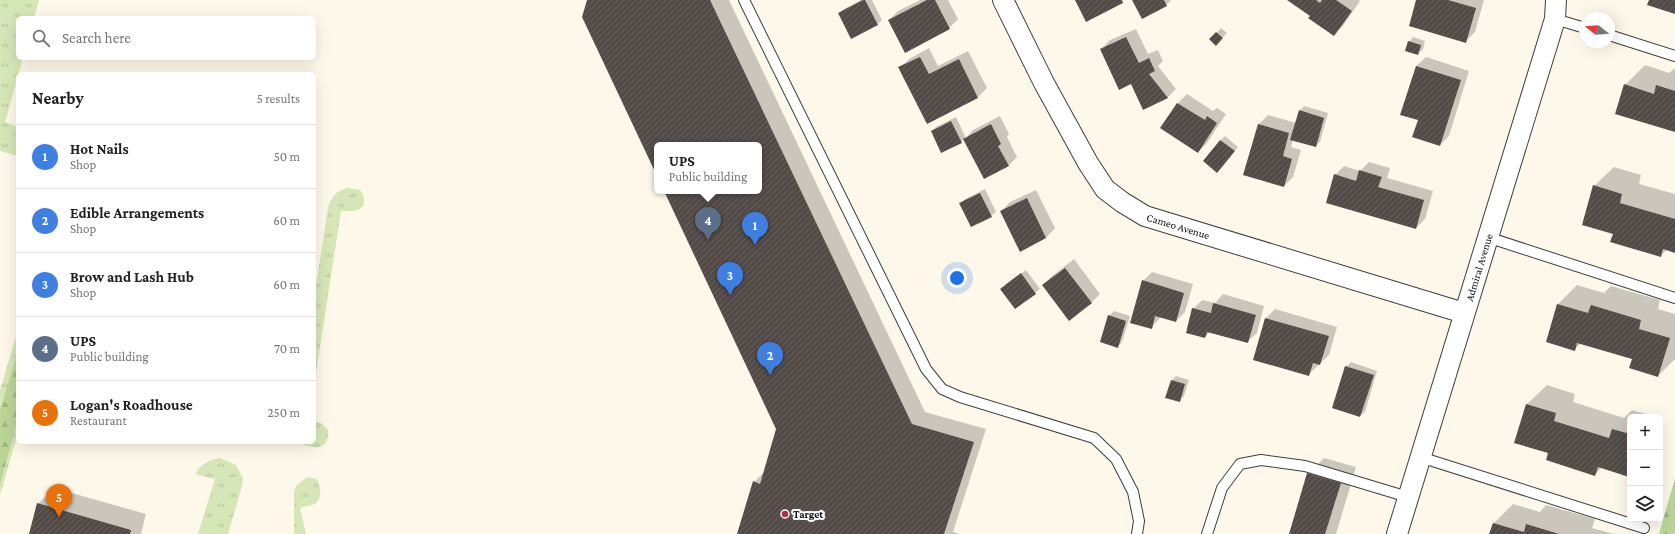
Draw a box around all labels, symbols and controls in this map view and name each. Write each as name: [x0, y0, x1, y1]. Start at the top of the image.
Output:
north arrow: [1579, 12, 1615, 48]
search box: [16, 16, 316, 60]
icon: search: [30, 27, 52, 49]
text: Search here: [62, 30, 131, 46]
text: Nearby: [32, 89, 84, 108]
text: 5 results: [257, 91, 300, 106]
text: Hot Nails: [70, 141, 129, 157]
popup: [654, 142, 762, 194]
text: 1: [43, 149, 47, 164]
text: 50 m: [274, 149, 300, 164]
text: UPS: [669, 153, 695, 169]
text: Shop: [70, 157, 96, 172]
text: Public building: [669, 169, 747, 184]
text: Edible Arrangements: [70, 205, 204, 221]
pin: 4: [695, 207, 721, 240]
street label: Cameo Avenue: [1145, 211, 1211, 241]
pin: 1: [742, 212, 768, 245]
text: 2: [42, 213, 48, 228]
text: 60 m: [273, 213, 300, 228]
text: Shop: [70, 221, 96, 236]
street label: Admiral Avenue: [1463, 232, 1495, 302]
pin: 3: [717, 262, 743, 295]
your location: [947, 268, 967, 288]
text: Brow and Lash Hub: [70, 269, 194, 285]
text: 3: [42, 277, 48, 292]
text: 60 m: [273, 277, 300, 292]
text: Shop: [70, 285, 96, 300]
text: UPS: [70, 333, 96, 349]
text: 4: [41, 341, 49, 356]
text: 70 m: [274, 341, 300, 356]
pin: 2: [757, 342, 783, 375]
text: Public building: [70, 349, 149, 364]
text: Logan's Roadhouse: [70, 397, 193, 413]
text: 5: [42, 405, 48, 420]
text: 250 m: [267, 405, 300, 420]
text: Restaurant: [70, 413, 127, 428]
map controls: [1627, 414, 1663, 522]
button: +: [1627, 414, 1663, 450]
button: −: [1627, 450, 1663, 486]
pin: 5: [46, 484, 72, 517]
button: layers: [1627, 486, 1663, 522]
place label: Target: [793, 508, 823, 520]
marker: Target: [780, 509, 790, 519]

